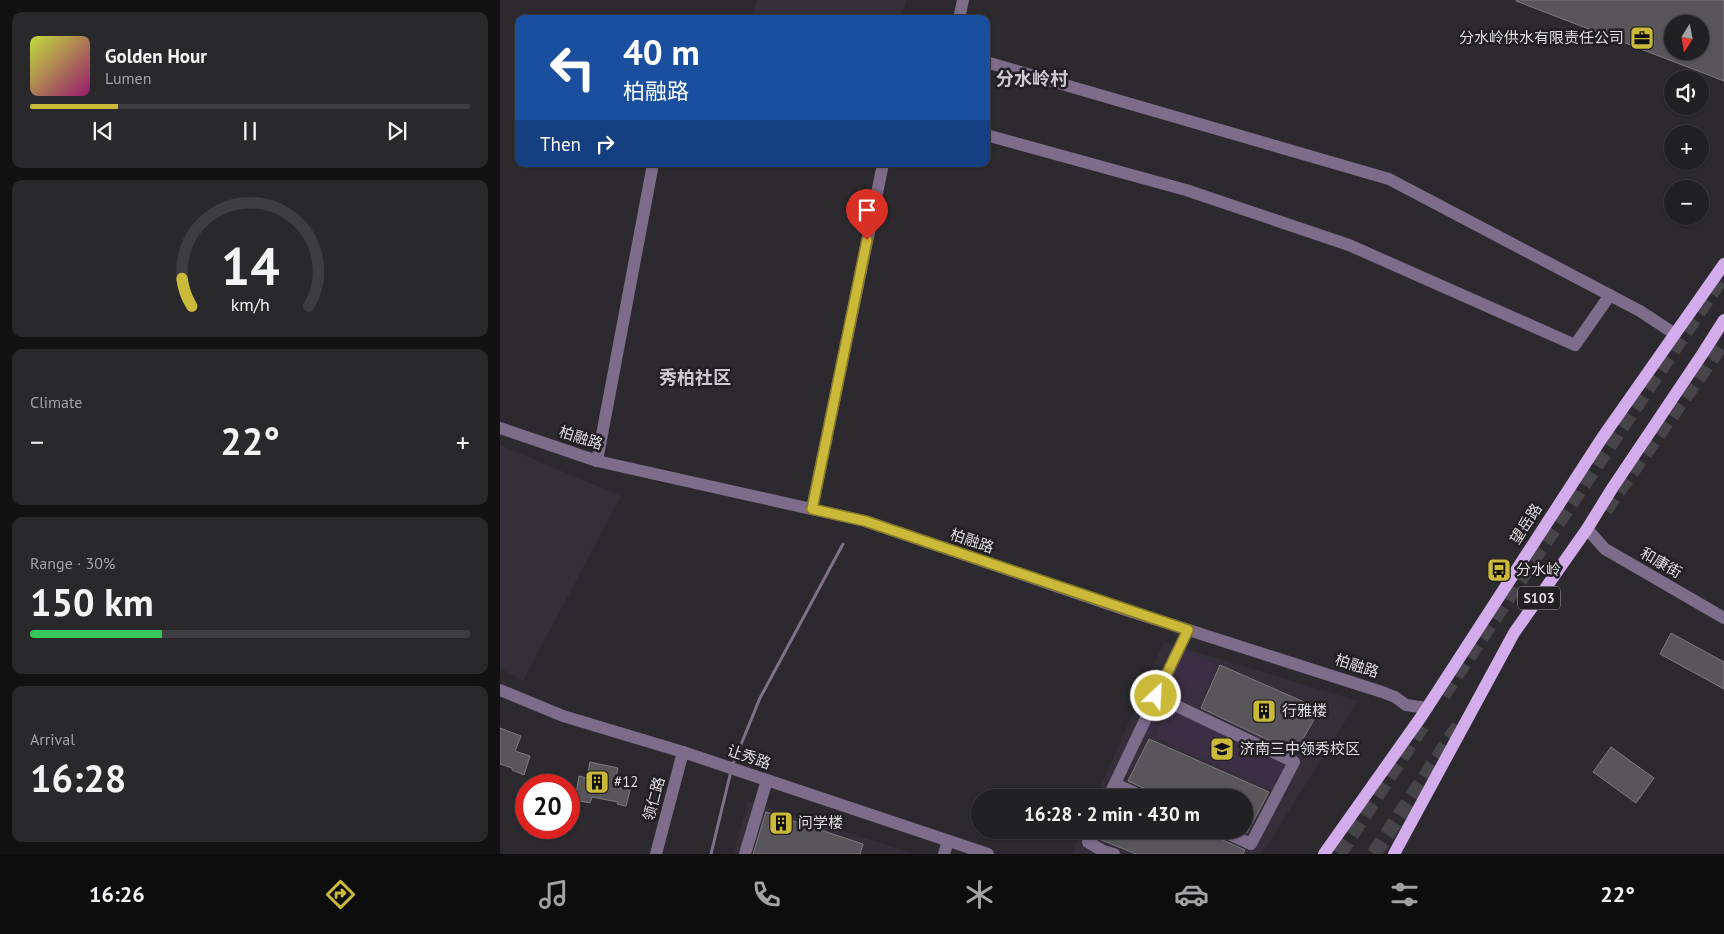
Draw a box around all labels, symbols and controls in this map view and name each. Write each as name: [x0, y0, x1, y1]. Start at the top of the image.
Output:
north arrow: [1664, 15, 1709, 60]
map controls: [1664, 15, 1709, 225]
office icon: 分水岭供水有限责任公司: [1629, 25, 1655, 51]
place label: 分水岭供水有限责任公司: [1459, 28, 1624, 47]
text: 40 m: [623, 29, 700, 75]
icon: left: [540, 35, 605, 100]
text: Golden Hour: [105, 44, 207, 68]
district label: 分水岭村: [996, 67, 1068, 90]
text: Lumen: [105, 68, 151, 88]
button: sound: [1664, 70, 1709, 115]
text: 柏融路: [623, 77, 689, 105]
icon: previous: [89, 117, 117, 145]
icon: pause: [236, 117, 264, 145]
icon: next: [383, 117, 411, 145]
button: +: [1664, 125, 1709, 170]
icon: right: [591, 130, 619, 158]
text: Then: [540, 132, 581, 156]
button: −: [1664, 180, 1709, 225]
pin: [846, 189, 888, 240]
icon: arrive: [853, 196, 881, 224]
text: 14: [221, 232, 279, 299]
text: km/h: [230, 293, 270, 316]
district label: 秀柏社区: [659, 366, 731, 389]
text: Climate: [30, 392, 82, 412]
text: 22°: [220, 416, 280, 465]
street label: 柏融路: [557, 422, 605, 454]
text: −: [30, 423, 44, 460]
text: +: [456, 423, 470, 460]
street label: 望岳路: [1505, 500, 1546, 548]
street label: 柏融路: [948, 524, 997, 557]
street label: 和康街: [1637, 543, 1685, 582]
text: Range · 30%: [30, 553, 115, 573]
bus stop icon: 分水岭: [1486, 557, 1512, 583]
place label: 分水岭: [1516, 560, 1561, 579]
text: 150 km: [30, 577, 154, 626]
road number: S103: [1518, 586, 1560, 610]
street label: 柏融路: [1333, 650, 1381, 682]
position arrow: [1129, 669, 1181, 721]
building icon: 行雅楼: [1251, 698, 1277, 724]
place label: 行雅楼: [1282, 701, 1327, 720]
text: Arrival: [30, 729, 75, 749]
school or university icon: 济南三中领秀校区: [1209, 736, 1235, 762]
place label: 济南三中领秀校区: [1240, 739, 1360, 758]
street label: 让秀路: [725, 740, 774, 773]
text: 16:28: [30, 753, 126, 802]
building icon: #12: [584, 769, 610, 795]
place label: #12: [614, 772, 639, 791]
speed limit sign: 20: [515, 774, 580, 839]
street label: 领仁路: [639, 775, 669, 823]
text: 16:28 · 2 min · 430 m: [1024, 802, 1200, 826]
building icon: 问学楼: [768, 810, 794, 836]
place label: 问学楼: [798, 813, 843, 832]
icon: directions: [323, 877, 358, 912]
icon: music: [536, 877, 571, 912]
icon: phone: [749, 877, 784, 912]
icon: climate: [962, 877, 997, 912]
icon: car: [1174, 877, 1209, 912]
icon: filters: [1387, 877, 1422, 912]
text: 16:26: [89, 880, 145, 908]
text: 22°: [1600, 880, 1635, 908]

